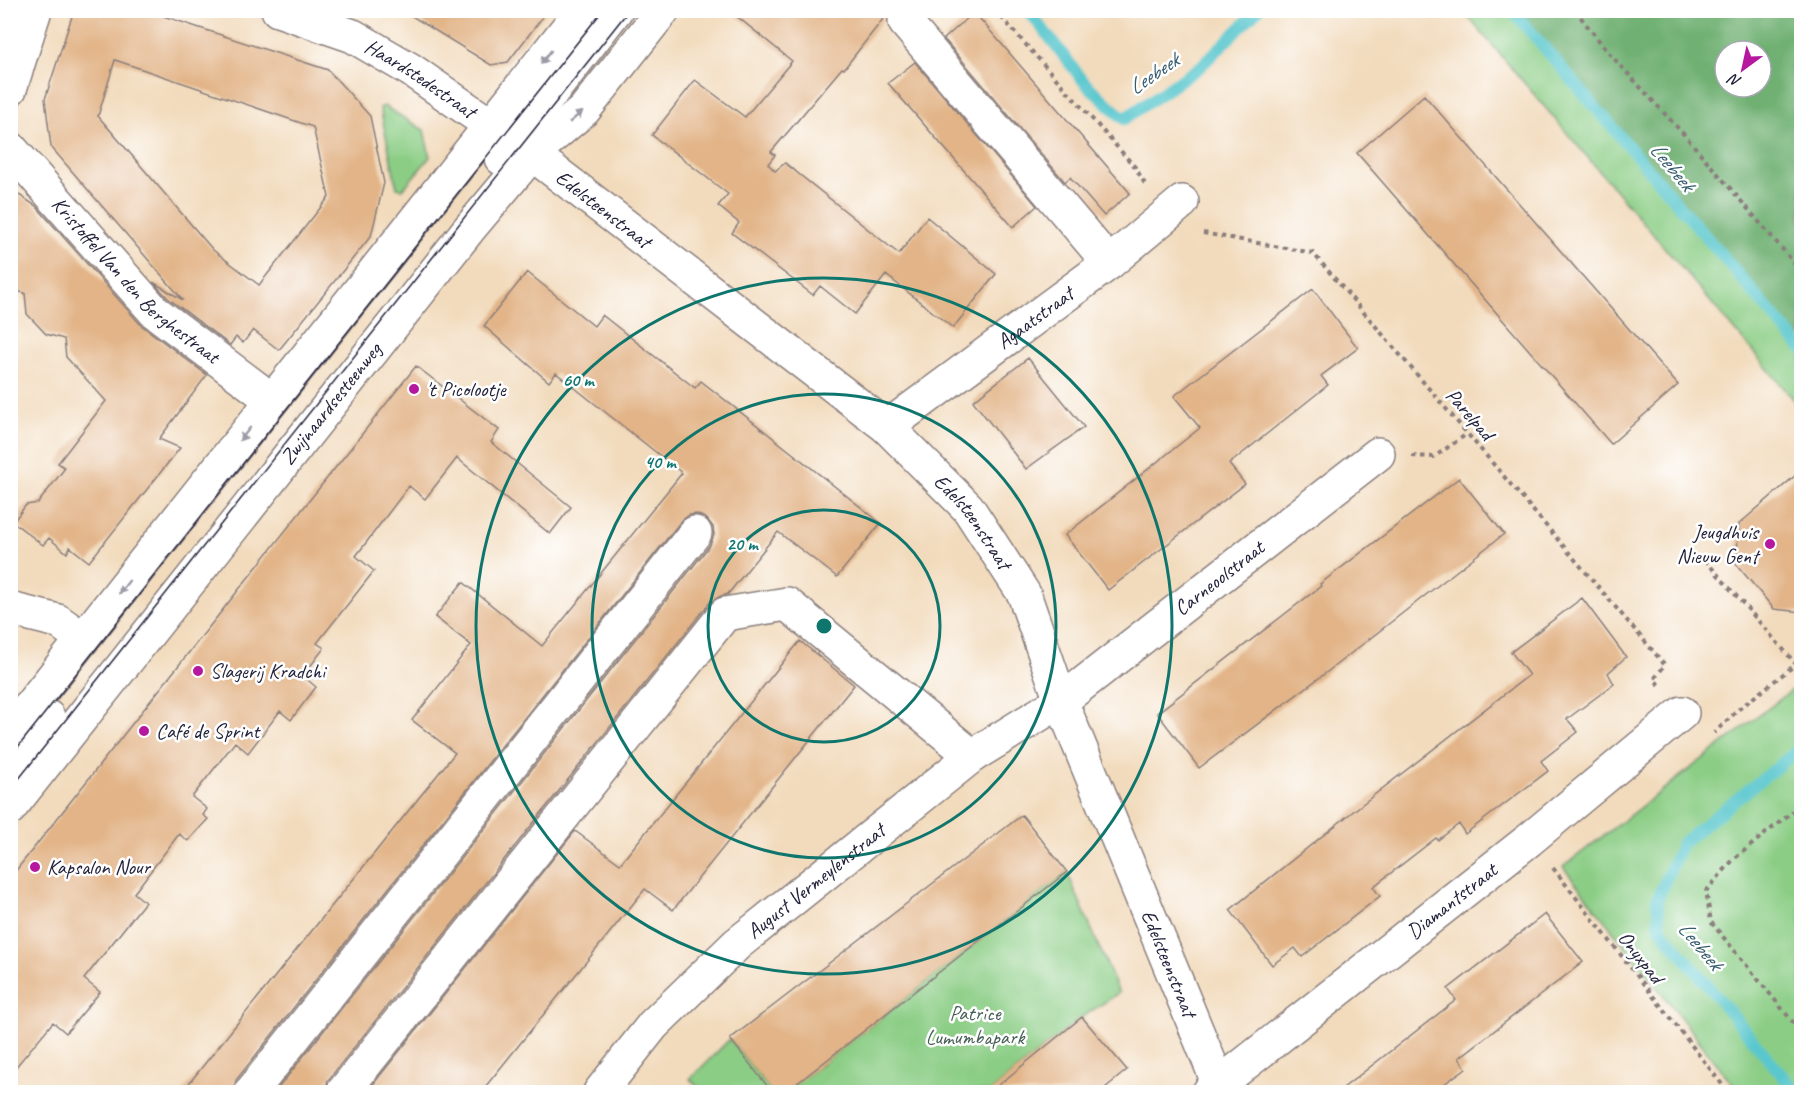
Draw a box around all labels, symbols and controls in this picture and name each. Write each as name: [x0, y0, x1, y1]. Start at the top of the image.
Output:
street label: Haardstedestraat: [360, 33, 483, 126]
north arrow: [1713, 39, 1773, 99]
water label: Leebeek: [1123, 44, 1188, 101]
one-way arrow: [540, 48, 552, 64]
text: N: [1723, 68, 1745, 92]
one-way arrow: [568, 110, 584, 123]
water label: Leebeek: [1644, 136, 1703, 200]
street label: Edelsteenstraat: [551, 164, 659, 256]
street label: Kristoffel Van den Berghestraat: [46, 191, 227, 370]
street label: Agaatstraat: [991, 279, 1081, 355]
street label: Zwijnaardsesteenweg: [274, 336, 388, 470]
text: 60 m: [562, 369, 595, 391]
place label: 't Picolootje: [426, 376, 507, 402]
marker: 't Picolootje: [407, 382, 421, 396]
street label: Parelpad: [1440, 383, 1502, 448]
one-way arrow: [239, 426, 252, 441]
text: 40 m: [645, 451, 677, 473]
street label: Edelsteenstraat: [928, 468, 1019, 577]
place label: Jeugdhuis Nieuw Gent: [1677, 519, 1761, 569]
text: 20 m: [727, 533, 759, 555]
street label: Carneoolstraat: [1169, 533, 1271, 621]
marker: Jeugdhuis Nieuw Gent: [1763, 537, 1777, 551]
one-way arrow: [117, 579, 130, 595]
centre of rings: [814, 616, 834, 636]
place label: Slagerij Kradchi: [210, 658, 328, 684]
marker: Slagerij Kradchi: [191, 664, 205, 678]
place label: Café de Sprint: [156, 718, 261, 744]
marker: Café de Sprint: [137, 724, 151, 738]
street label: August Vermeylenstraat: [741, 816, 893, 944]
place label: Kapsalon Nour: [47, 854, 152, 880]
street label: Diamantstraat: [1401, 856, 1504, 944]
marker: Kapsalon Nour: [28, 860, 42, 874]
street label: Edelsteenstraat: [1136, 906, 1204, 1024]
water label: Leebeek: [1672, 915, 1731, 979]
street label: Onyxpad: [1612, 926, 1672, 991]
park label: Patrice Lumumbapark: [926, 1000, 1026, 1050]

